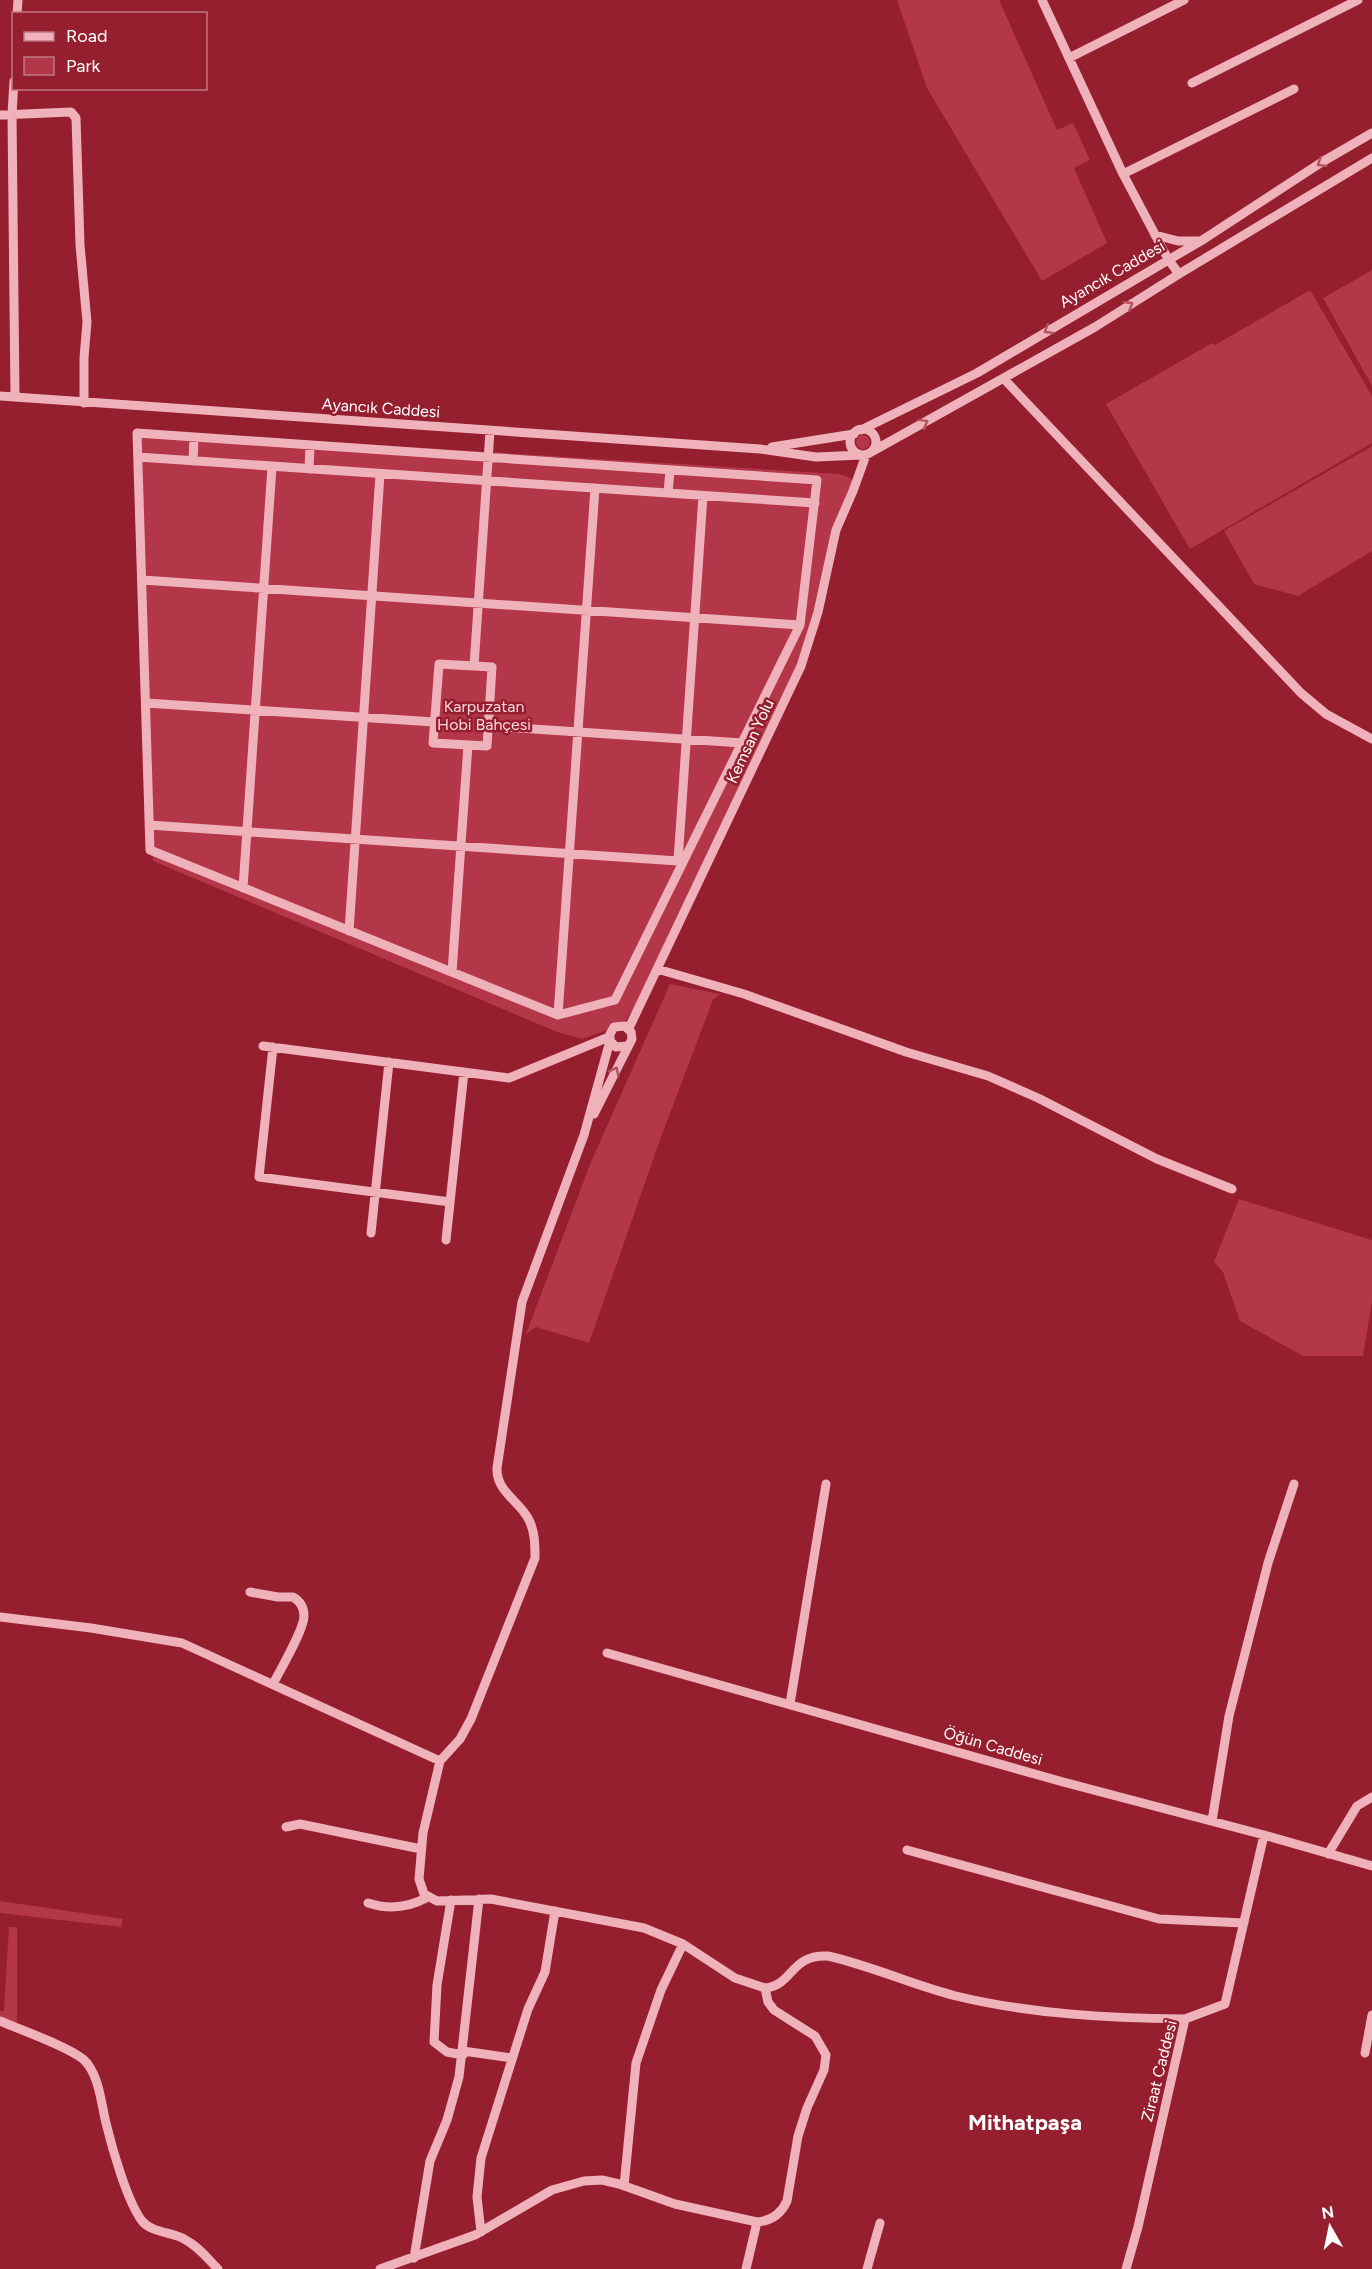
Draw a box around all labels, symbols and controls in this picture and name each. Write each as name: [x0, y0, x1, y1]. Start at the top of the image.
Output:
legend: [12, 12, 207, 90]
text: Road: [66, 25, 107, 47]
text: Park: [66, 55, 101, 77]
one-way arrow: [1317, 155, 1328, 166]
street label: Ayancık Caddesi: [1056, 236, 1168, 312]
one-way arrow: [1123, 302, 1134, 313]
one-way arrow: [1044, 323, 1054, 334]
street label: Ayancık Caddesi: [321, 394, 441, 422]
one-way arrow: [918, 419, 928, 430]
street label: Kemsan Yolu: [722, 696, 778, 786]
park label: Karpuzatan Hobi Bahçesi: [437, 697, 531, 734]
one-way arrow: [607, 1067, 619, 1078]
street label: Öğün Caddesi: [941, 1723, 1045, 1769]
street label: Ziraat Caddesi: [1137, 2018, 1181, 2124]
district label: Mithatpaşa: [968, 2109, 1082, 2136]
north arrow: [1300, 2197, 1360, 2257]
text: N: [1320, 2202, 1335, 2223]

